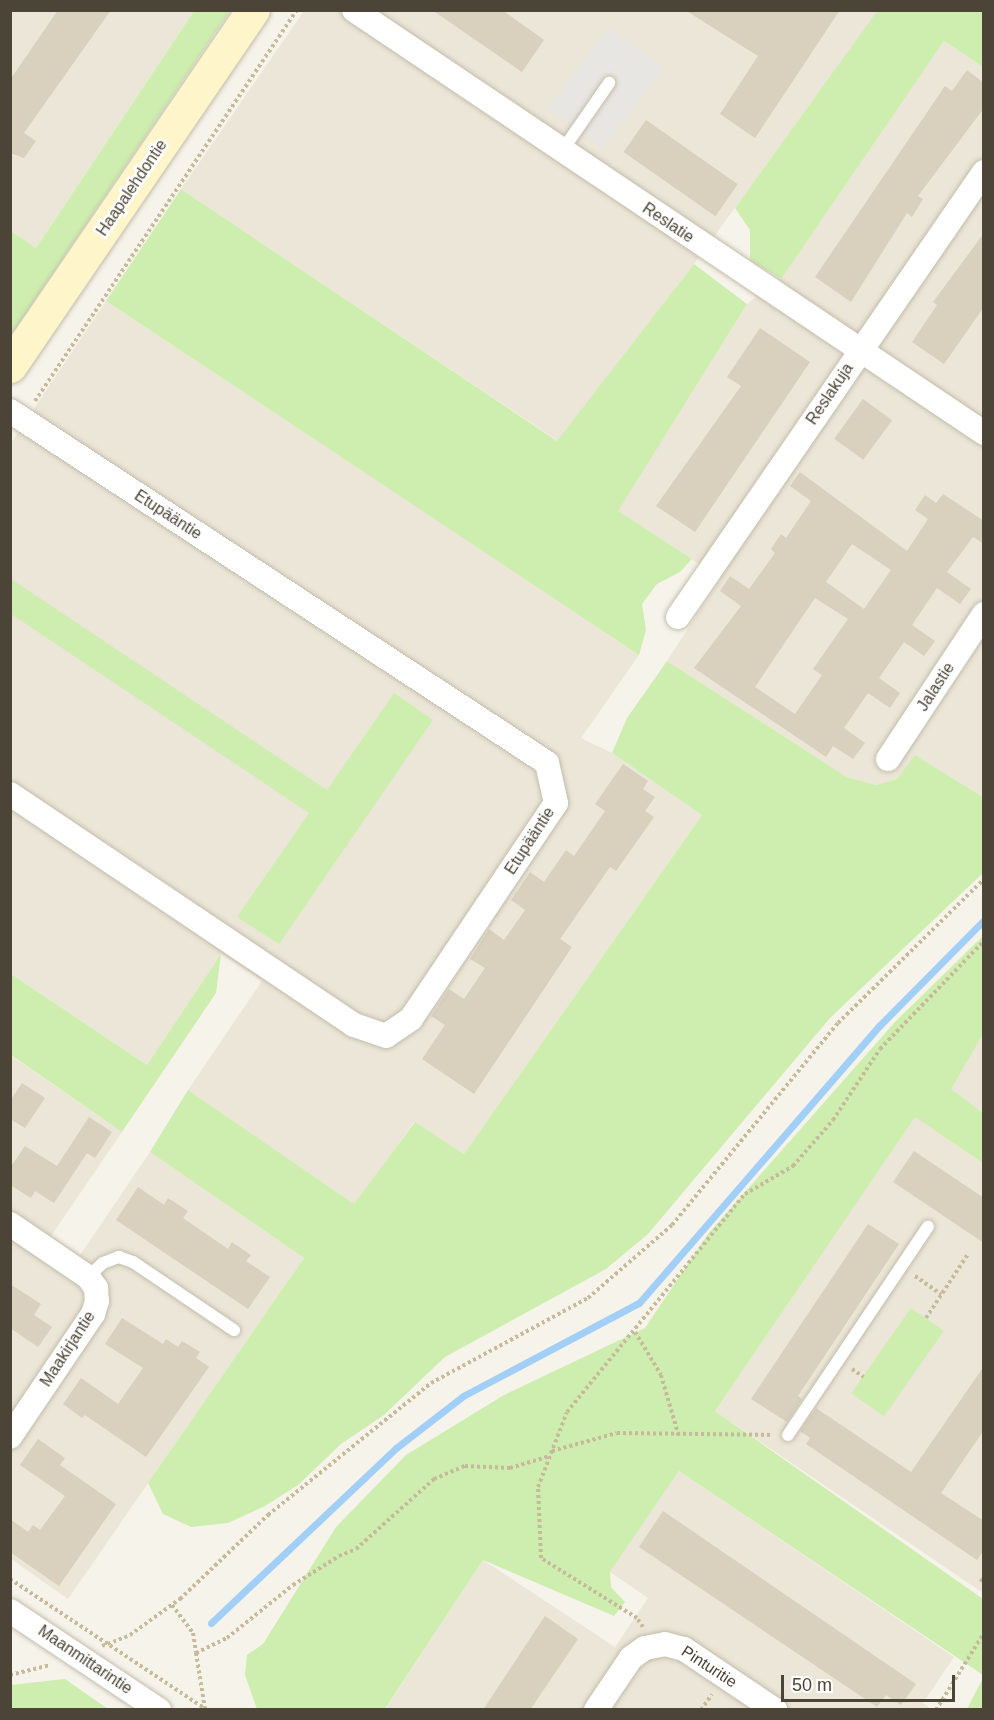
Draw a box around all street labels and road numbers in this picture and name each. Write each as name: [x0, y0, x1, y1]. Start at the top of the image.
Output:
street label: Haapalehdontie: [93, 136, 171, 240]
street label: Reslatie: [639, 199, 697, 247]
street label: Reslakuja: [802, 360, 858, 428]
street label: Etupääntie: [131, 486, 205, 544]
street label: Jalastie: [913, 659, 959, 715]
street label: Etupääntie: [501, 804, 559, 878]
street label: Maakirjantie: [36, 1308, 100, 1390]
street label: Maanmittarintie: [34, 1621, 136, 1699]
street label: Pinturitie: [678, 1642, 740, 1692]

